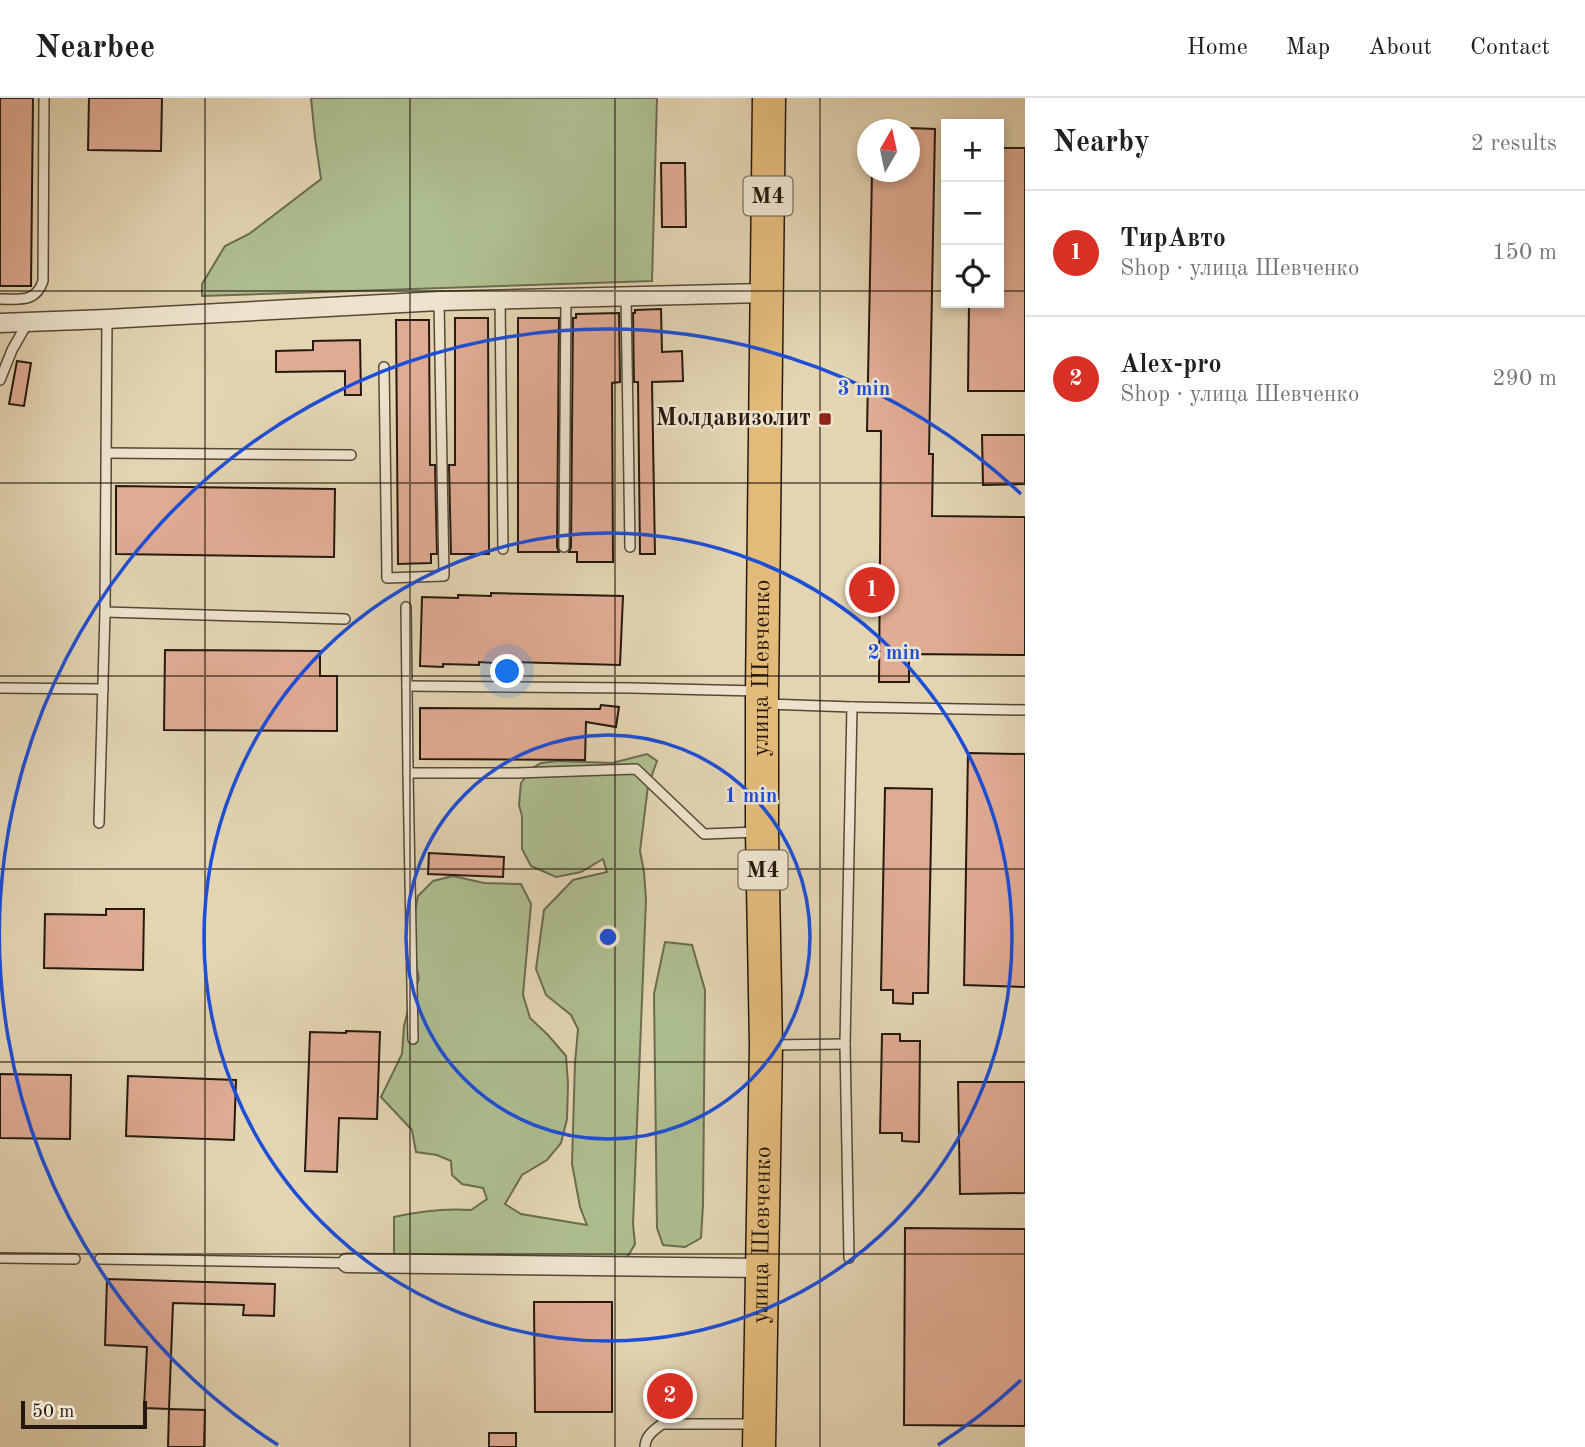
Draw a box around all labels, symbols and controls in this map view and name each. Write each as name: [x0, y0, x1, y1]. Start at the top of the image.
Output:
text: Nearbee: [35, 32, 155, 65]
text: Home: [1187, 36, 1248, 60]
text: Map: [1286, 36, 1330, 60]
text: About: [1368, 36, 1432, 60]
text: Contact: [1470, 36, 1550, 60]
north arrow: [857, 119, 920, 182]
map controls: [941, 119, 1004, 308]
button: +: [941, 119, 1004, 182]
text: Nearby: [1053, 128, 1150, 158]
text: 2 results: [1471, 132, 1557, 155]
road number: M4: [744, 176, 792, 216]
button: −: [941, 182, 1004, 245]
text: ТирАвто: [1120, 226, 1226, 252]
text: 1: [1069, 241, 1083, 264]
text: 150 m: [1492, 241, 1557, 264]
button: locate: [941, 245, 1004, 308]
text: Shop · улица Шевченко: [1120, 257, 1359, 280]
text: Alex-pro: [1120, 352, 1222, 378]
text: 2: [1069, 367, 1083, 390]
text: 290 m: [1492, 367, 1557, 390]
text: 3 min: [838, 379, 890, 400]
text: Shop · улица Шевченко: [1120, 383, 1359, 406]
place label: Молдавизолит: [656, 407, 811, 431]
marker: Молдавизолит: [817, 411, 833, 427]
pin: 1: [849, 564, 895, 616]
street label: улица Шевченко: [750, 579, 775, 757]
text: 2 min: [868, 643, 920, 664]
your location: [490, 654, 524, 688]
text: 1 min: [725, 786, 777, 807]
road number: M4: [738, 850, 788, 890]
centre of rings: [596, 925, 620, 949]
street label: улица Шевченко: [749, 1146, 776, 1324]
pin: 2: [647, 1370, 693, 1422]
scale bar: [21, 1398, 147, 1430]
text: 50 m: [32, 1403, 74, 1422]

